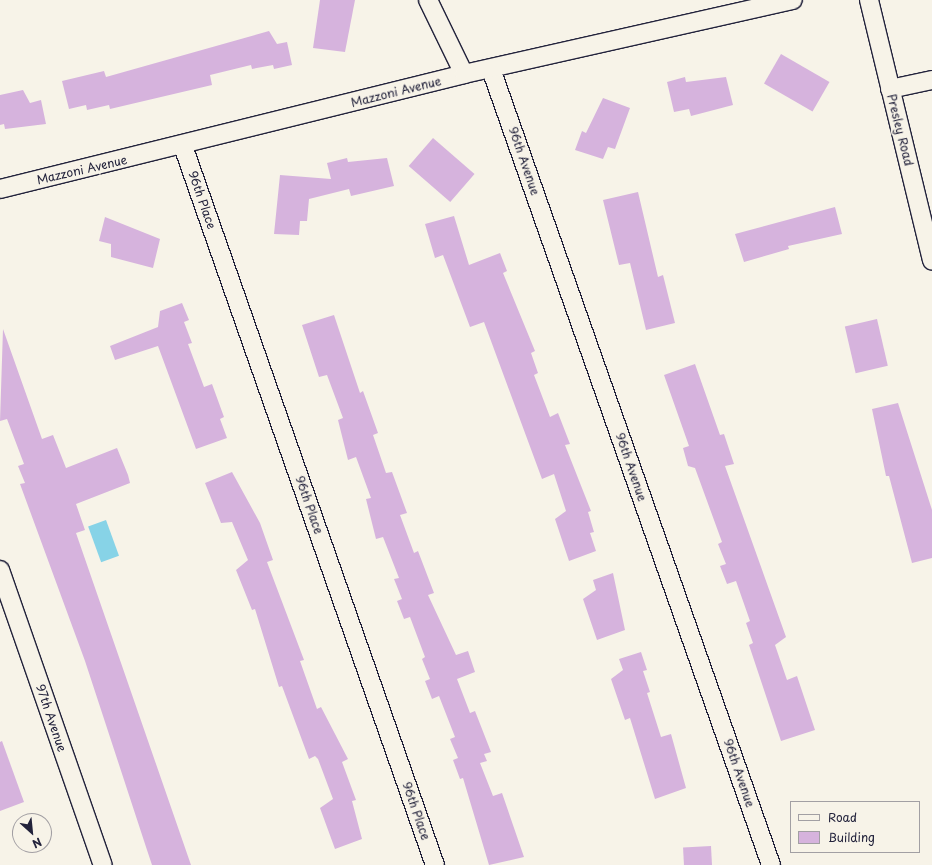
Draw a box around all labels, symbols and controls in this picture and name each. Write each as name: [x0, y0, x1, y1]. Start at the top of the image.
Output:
street label: Mazzoni Avenue: [349, 74, 443, 110]
street label: Presley Road: [884, 92, 916, 168]
street label: 96th Avenue: [505, 124, 543, 198]
street label: Mazzoni Avenue: [35, 153, 129, 187]
street label: 96th Place: [185, 168, 219, 232]
street label: 96th Avenue: [612, 430, 650, 504]
street label: 96th Place: [292, 473, 326, 537]
street label: 97th Avenue: [33, 682, 69, 754]
street label: 96th Avenue: [720, 736, 758, 810]
street label: 96th Place: [399, 779, 433, 843]
legend: [790, 801, 920, 853]
text: Road: [828, 808, 857, 826]
north arrow: [12, 813, 52, 853]
text: Building: [828, 828, 875, 846]
text: N: [29, 834, 45, 853]

